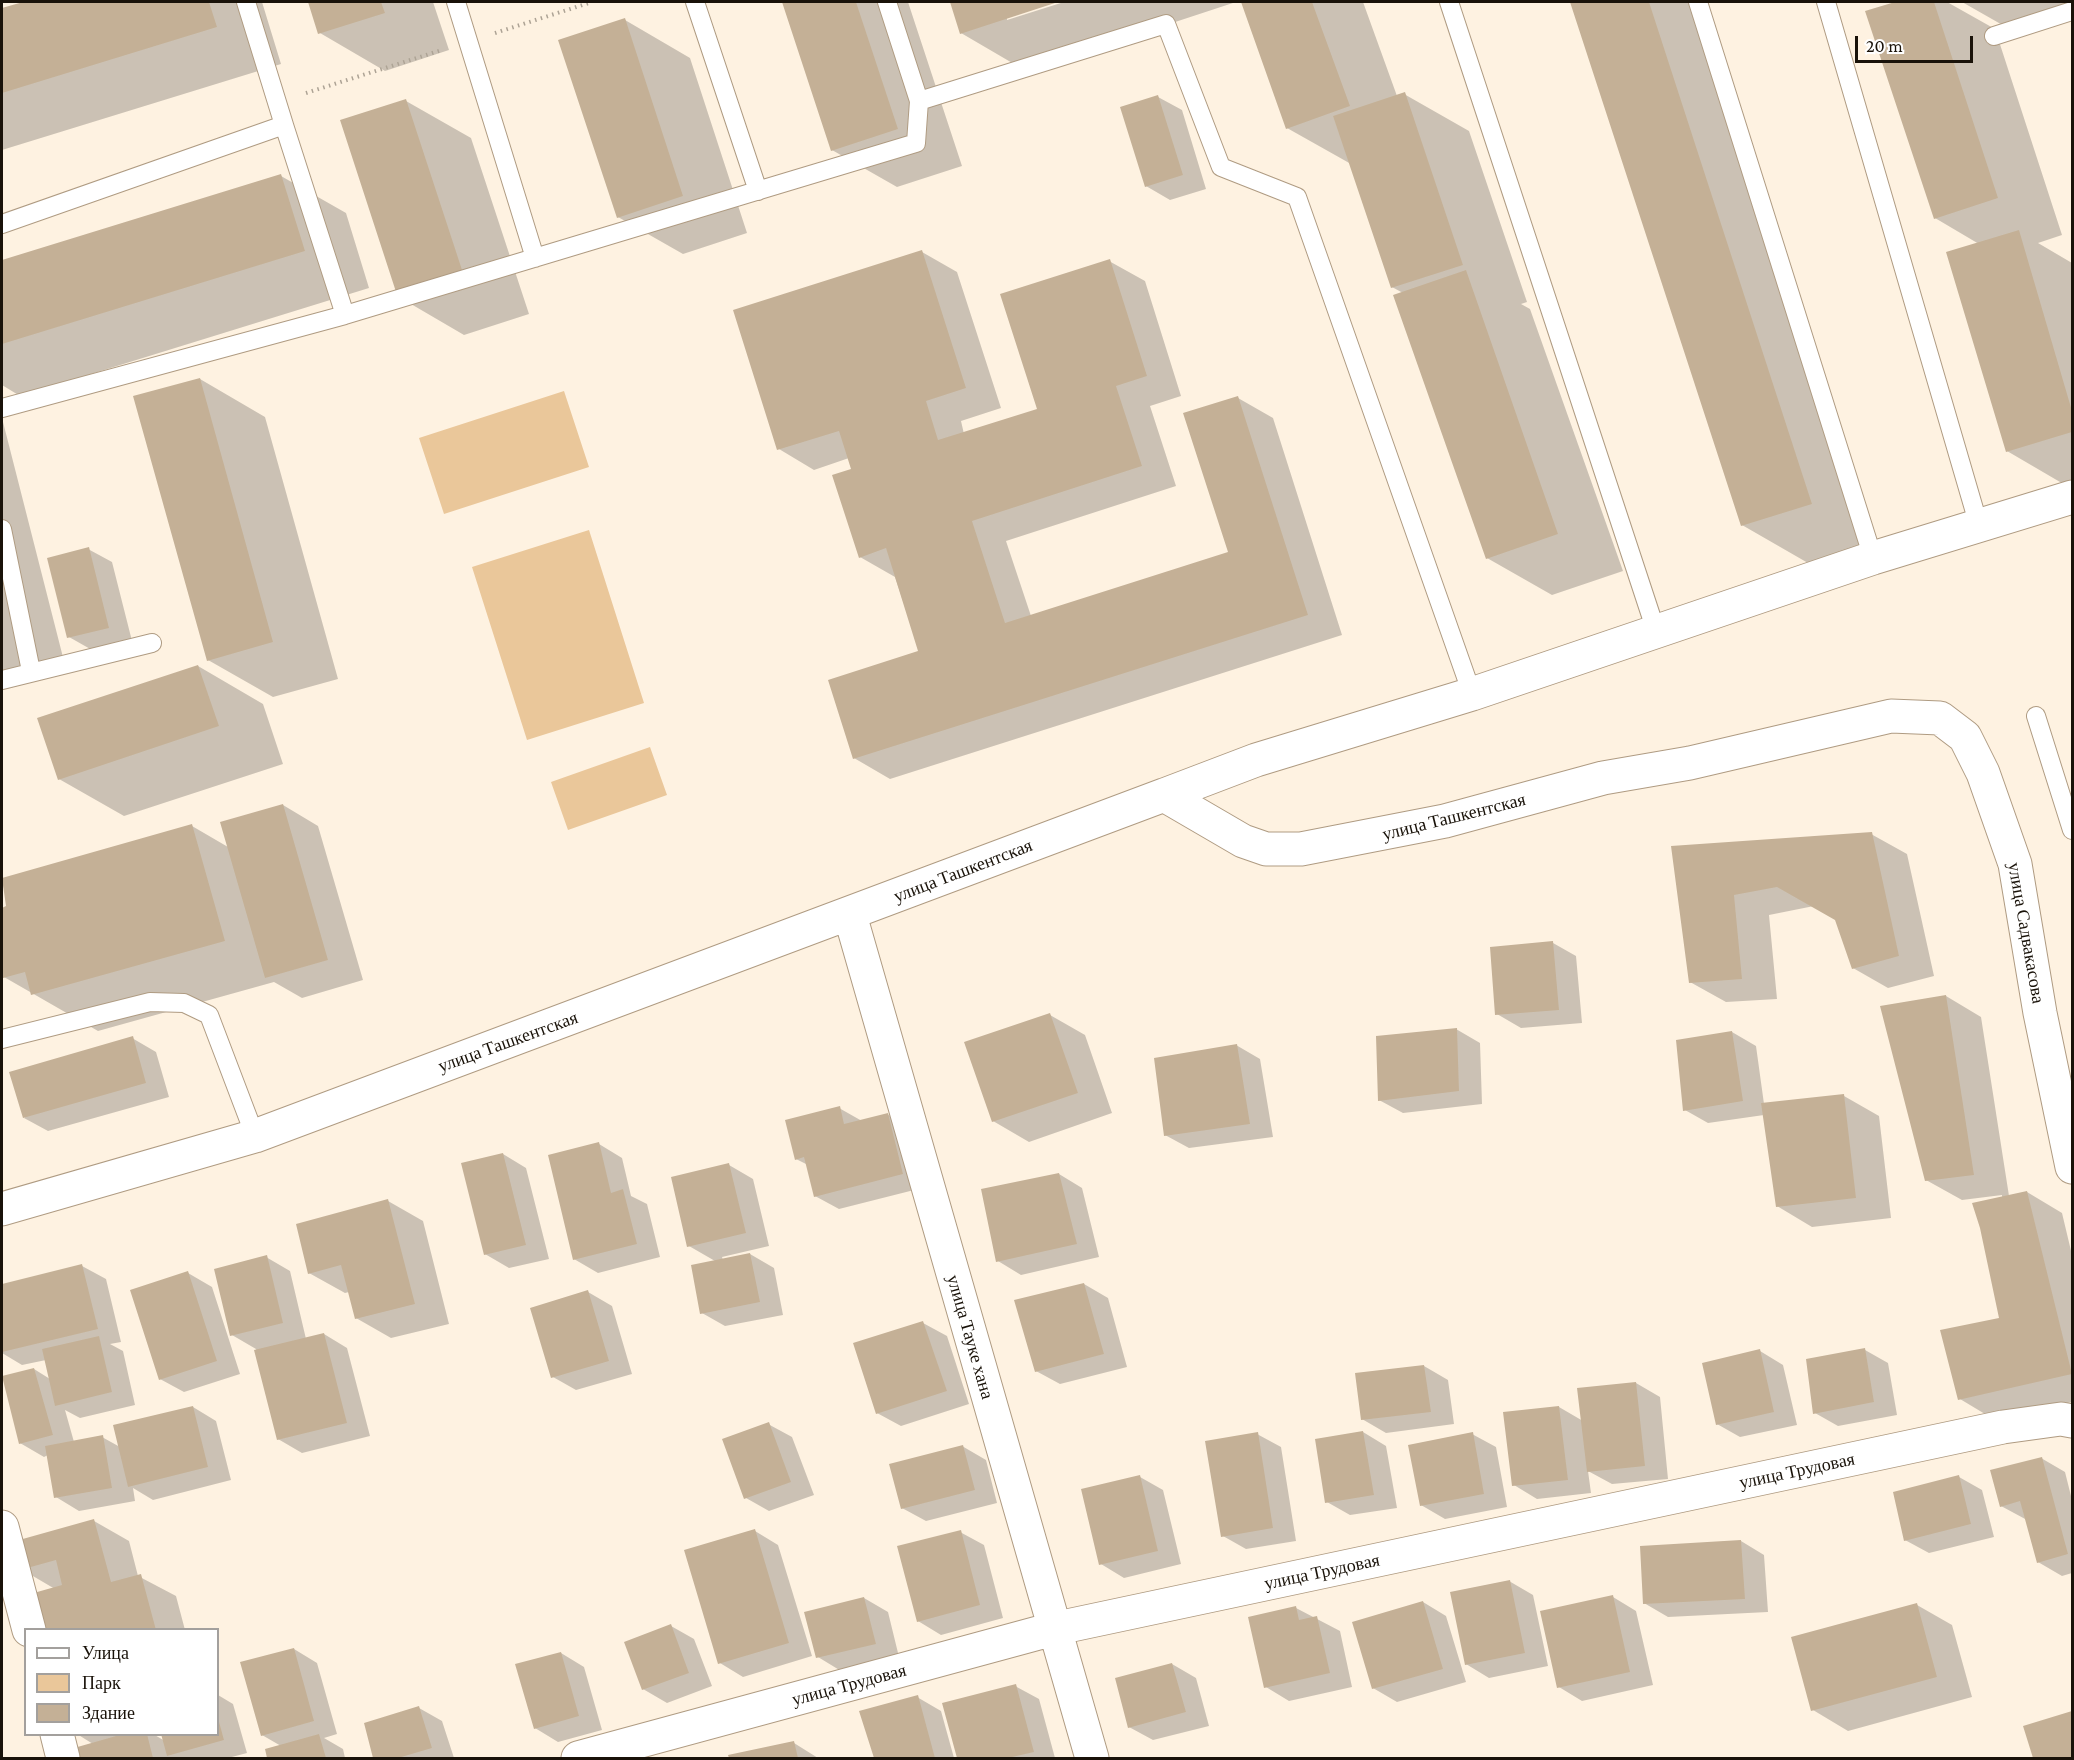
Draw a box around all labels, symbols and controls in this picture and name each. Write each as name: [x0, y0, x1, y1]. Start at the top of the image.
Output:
scale bar: [1858, 24, 1976, 62]
text: 20 m: [1866, 36, 1903, 56]
street label: улица Ташкентская: [1380, 789, 1528, 845]
street label: улица Ташкентская: [891, 835, 1035, 907]
street label: улица Садвакасова: [2003, 861, 2049, 1005]
street label: улица Ташкентская: [435, 1007, 581, 1077]
street label: улица Тауке хана: [942, 1272, 998, 1402]
street label: улица Трудовая: [1737, 1448, 1857, 1494]
street label: улица Трудовая: [1262, 1549, 1382, 1595]
legend: [24, 1628, 219, 1736]
text: Улица: [82, 1643, 129, 1663]
street label: улица Трудовая: [789, 1659, 909, 1711]
text: Парк: [82, 1673, 121, 1693]
text: Здание: [82, 1703, 135, 1723]

